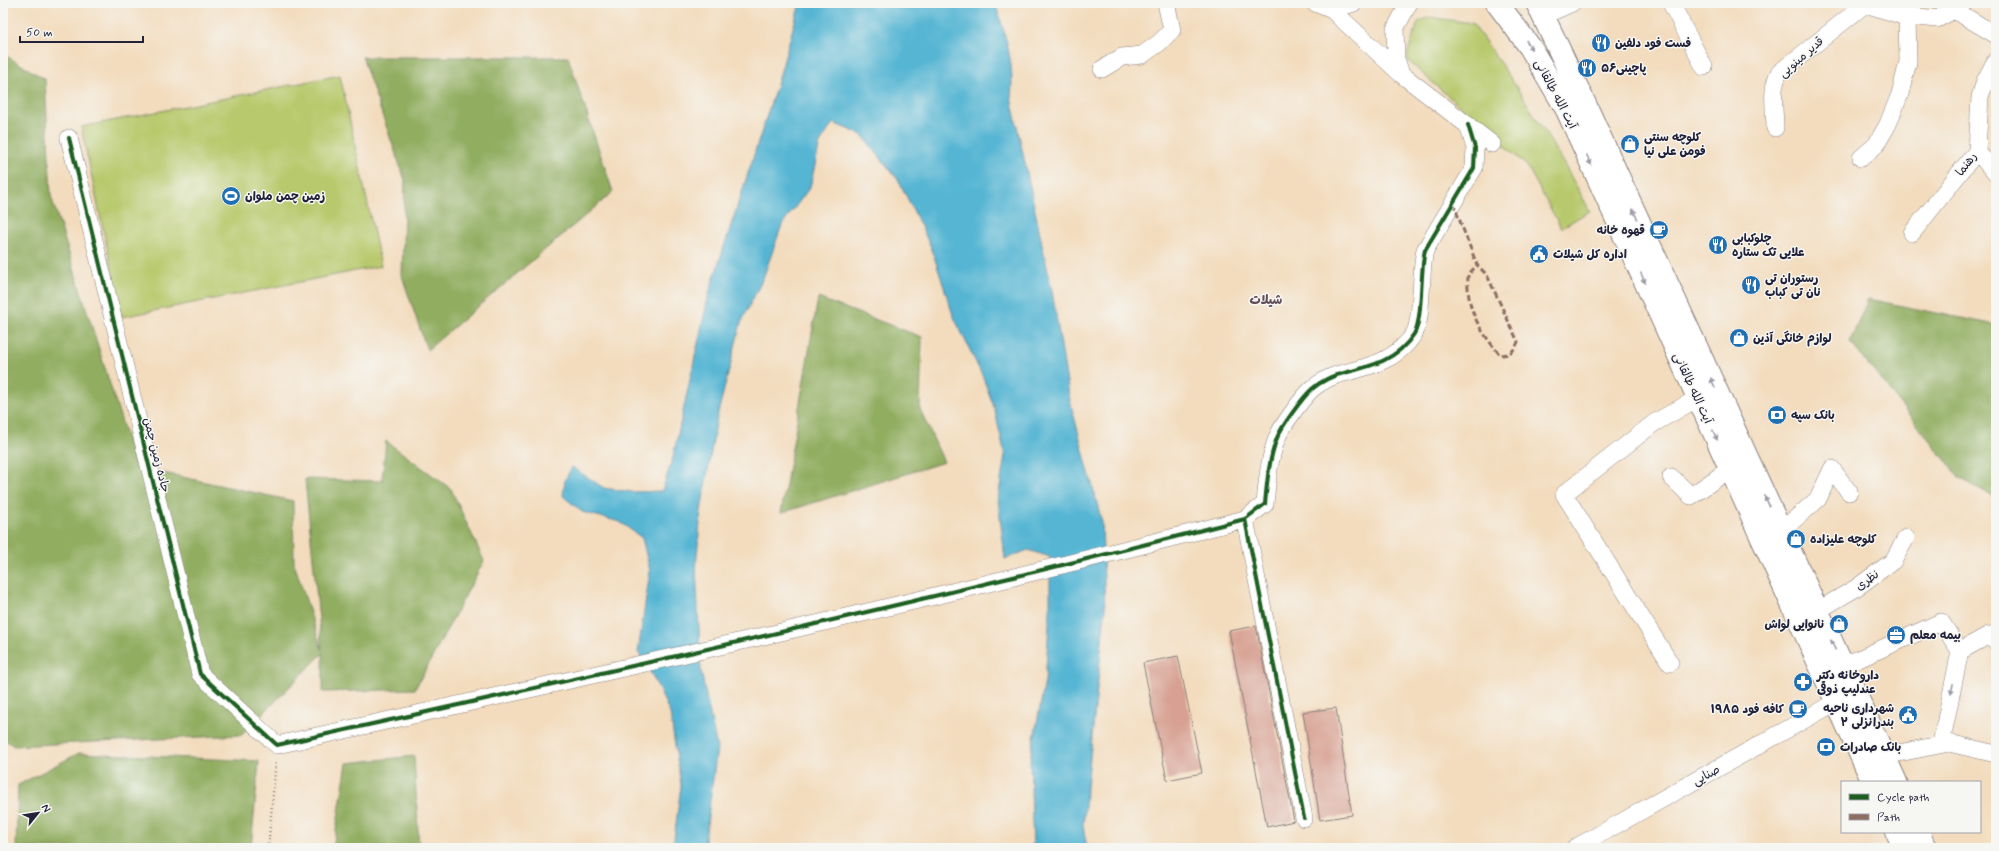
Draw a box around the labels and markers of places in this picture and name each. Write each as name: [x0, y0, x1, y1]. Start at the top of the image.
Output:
restaurant icon: فست فود دلفین: [1590, 32, 1612, 54]
place label: فست فود دلفین: [1615, 36, 1691, 52]
restaurant icon: پاچینی۵۶: [1576, 57, 1598, 79]
place label: پاچینی۵۶: [1601, 61, 1647, 77]
place label: کلوچه سنتی فومن علی نیا: [1644, 130, 1706, 160]
shop icon: کلوچه سنتی فومن علی نیا: [1619, 133, 1641, 155]
sports icon: زمین چمن ملوان: [220, 185, 242, 207]
place label: زمین چمن ملوان: [245, 189, 325, 205]
cafe icon: قهوه خانه: [1648, 219, 1670, 241]
place label: قهوه خانه: [1597, 223, 1645, 239]
place label: چلوکبابی علایی تک ستاره: [1732, 231, 1805, 261]
restaurant icon: چلوکبابی علایی تک ستاره: [1707, 234, 1729, 256]
public building icon: اداره کل شیلات: [1528, 243, 1550, 265]
place label: اداره کل شیلات: [1553, 247, 1627, 263]
place label: رستوران تی نان تی کباب: [1765, 271, 1821, 301]
restaurant icon: رستوران تی نان تی کباب: [1740, 274, 1762, 296]
shop icon: لوازم خانگی آذین: [1728, 327, 1750, 349]
place label: لوازم خانگی آذین: [1753, 330, 1832, 347]
bank icon: بانک سپه: [1766, 404, 1788, 426]
place label: بانک سپه: [1791, 408, 1835, 424]
shop icon: کلوچه علیزاده: [1785, 528, 1807, 550]
place label: کلوچه علیزاده: [1810, 532, 1877, 548]
shop icon: نانوایی لواش: [1828, 613, 1850, 635]
place label: نانوایی لواش: [1764, 617, 1825, 633]
office icon: بیمه معلم: [1885, 624, 1907, 646]
place label: بیمه معلم: [1910, 628, 1961, 644]
place label: داروخانه دکتر عندلیپ ذوقی: [1816, 668, 1879, 698]
pharmacy icon: داروخانه دکتر عندلیپ ذوقی: [1792, 671, 1814, 693]
cafe icon: کافه فود ۱۹۸۵: [1787, 698, 1809, 720]
place label: شهرداری ناحیه ۲ بندرانزلی: [1823, 701, 1894, 731]
place label: کافه فود ۱۹۸۵: [1711, 702, 1785, 718]
public building icon: شهرداری ناحیه ۲ بندرانزلی: [1897, 704, 1919, 726]
bank icon: بانک صادرات: [1815, 736, 1837, 758]
place label: بانک صادرات: [1840, 740, 1901, 756]

